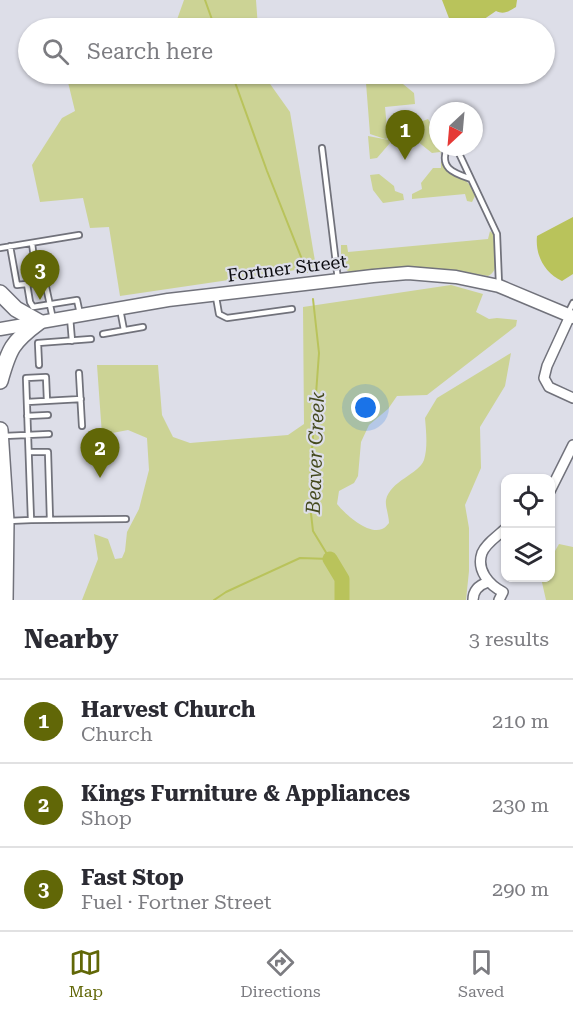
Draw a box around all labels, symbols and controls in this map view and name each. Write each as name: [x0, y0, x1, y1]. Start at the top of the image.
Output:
search box: [18, 18, 555, 84]
icon: search: [39, 35, 72, 68]
text: Search here: [87, 39, 213, 64]
north arrow: [429, 102, 483, 156]
pin: 1: [386, 110, 424, 160]
pin: 3: [20, 250, 60, 300]
street label: Fortner Street: [226, 250, 348, 286]
water label: Beaver Creek: [301, 391, 329, 515]
your location: [351, 393, 380, 422]
pin: 2: [80, 428, 120, 478]
map controls: [501, 474, 555, 582]
button: locate: [501, 474, 555, 528]
button: layers: [501, 528, 555, 582]
text: Nearby: [24, 624, 118, 654]
text: 3 results: [469, 627, 549, 651]
text: Harvest Church: [81, 697, 256, 722]
text: 1: [38, 709, 49, 733]
text: 210 m: [492, 709, 549, 733]
text: Church: [81, 722, 153, 746]
text: Kings Furniture & Appliances: [81, 781, 410, 806]
text: 2: [38, 793, 49, 817]
text: 230 m: [492, 793, 549, 817]
text: Shop: [81, 806, 132, 830]
text: Fast Stop: [81, 865, 184, 890]
text: 3: [38, 877, 49, 901]
text: 290 m: [492, 877, 549, 901]
text: Fuel · Fortner Street: [81, 890, 272, 914]
tab: Map: [69, 946, 103, 1001]
tab: Directions: [240, 946, 321, 1001]
tab: Saved: [458, 946, 504, 1001]

